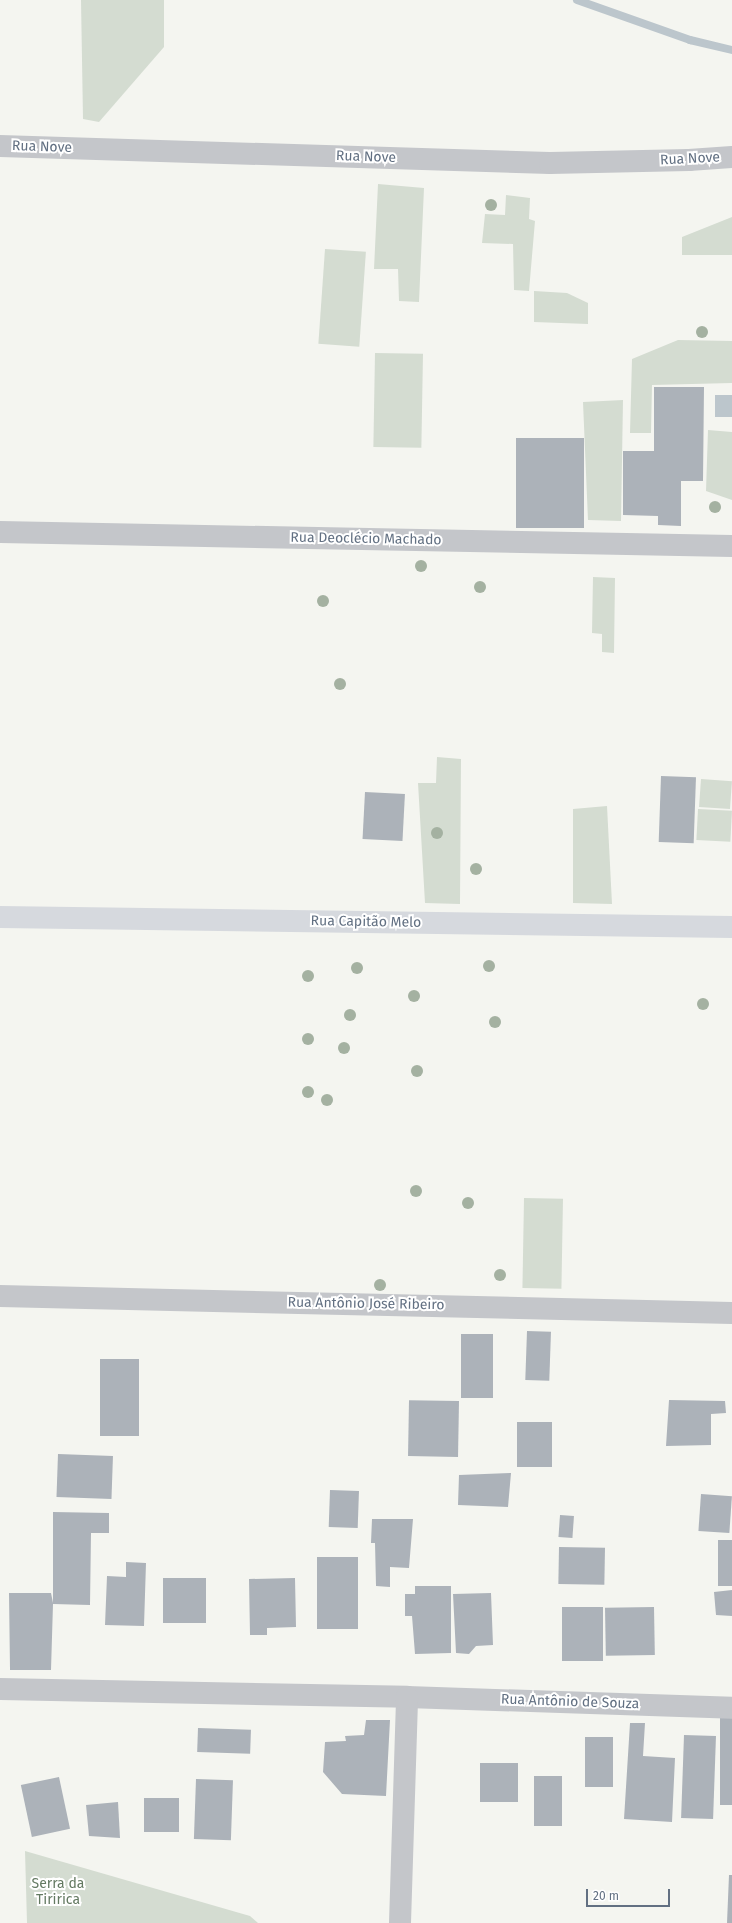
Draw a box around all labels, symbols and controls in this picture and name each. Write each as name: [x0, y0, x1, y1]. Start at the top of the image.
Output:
street label: Rua Nove: [12, 138, 72, 156]
street label: Rua Nove: [336, 148, 396, 166]
street label: Rua Nove: [660, 149, 720, 169]
street label: Rua Deoclécio Machado: [290, 529, 442, 549]
street label: Rua Capitão Melo: [311, 913, 421, 931]
street label: Rua Antônio José Ribeiro: [287, 1294, 445, 1314]
street label: Rua Antônio de Souza: [501, 1691, 639, 1713]
park label: Serra da Tiririca: [32, 1876, 84, 1908]
scale bar: [588, 1881, 672, 1907]
text: 20 m: [593, 1889, 619, 1903]

